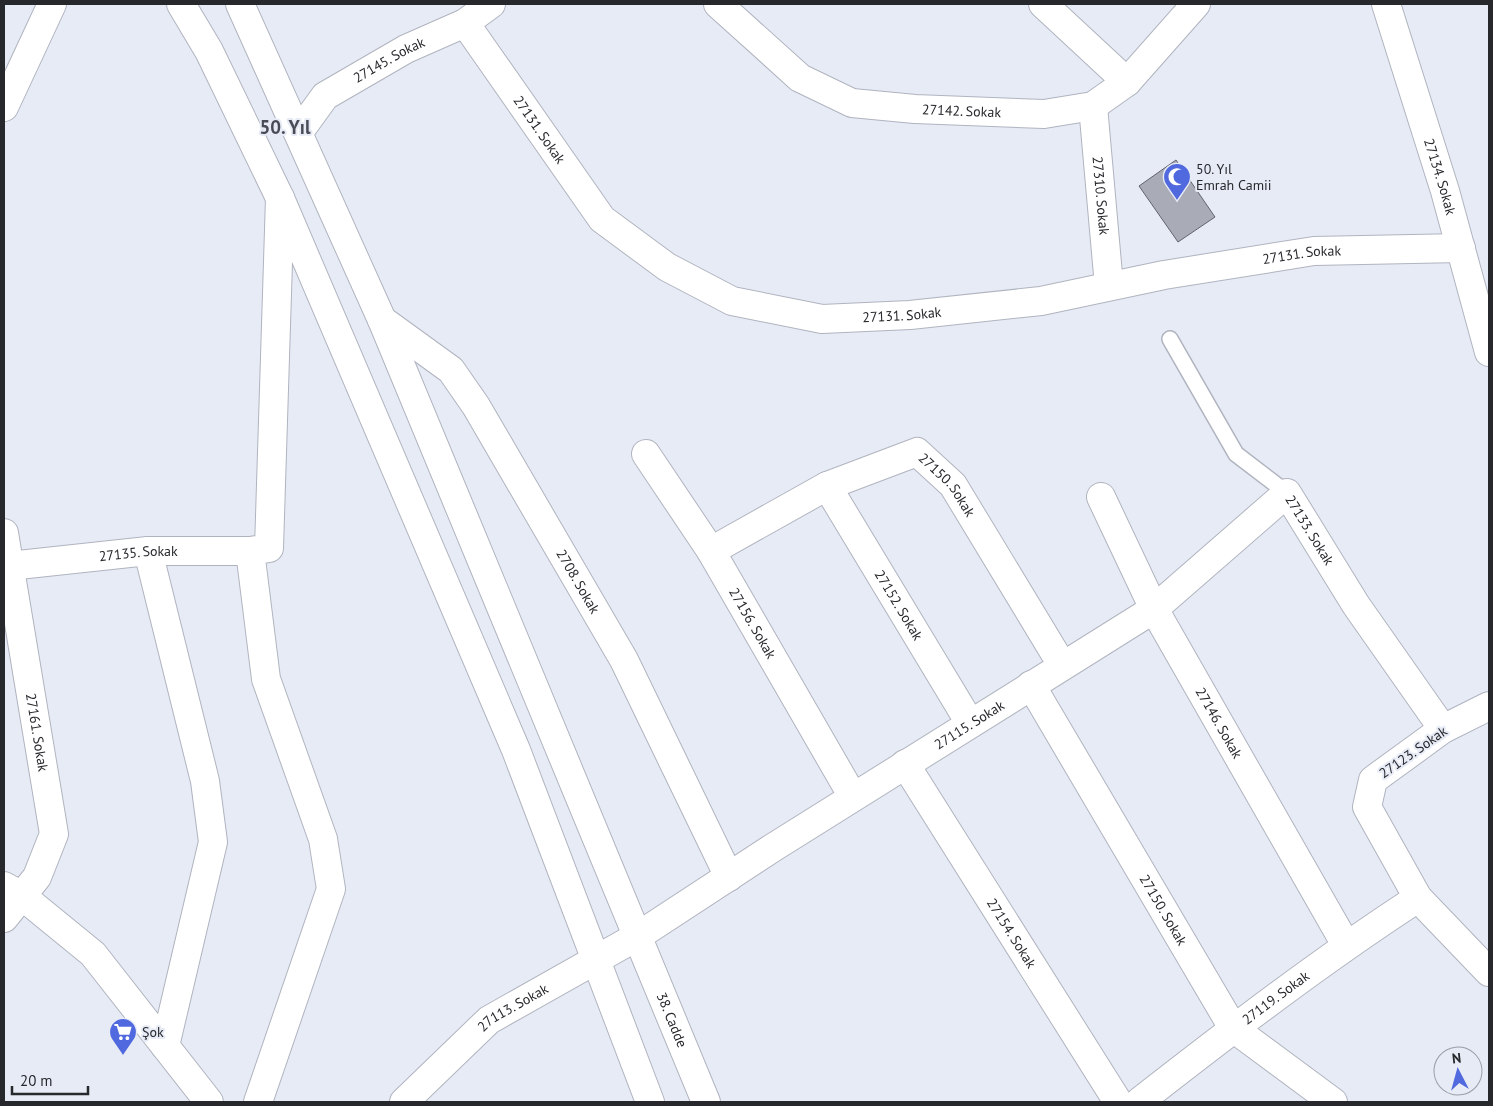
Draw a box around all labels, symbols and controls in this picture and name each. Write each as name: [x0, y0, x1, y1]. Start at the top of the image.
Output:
street label: 27145. Sokak: [350, 33, 428, 87]
street label: 27131. Sokak: [509, 92, 570, 167]
street label: 27142. Sokak: [922, 100, 1002, 121]
district label: 50. Yıl: [259, 115, 311, 139]
street label: 27134. Sokak: [1420, 136, 1460, 217]
street label: 27310. Sokak: [1088, 155, 1113, 236]
place label: 50. Yıl Emrah Camii: [1196, 160, 1272, 194]
mosque icon: 50. Yıl Emrah Camii: [1162, 162, 1192, 201]
street label: 27131. Sokak: [1261, 241, 1342, 268]
street label: 27131. Sokak: [862, 303, 942, 326]
street label: 27150. Sokak: [915, 449, 979, 520]
street label: 27133. Sokak: [1281, 492, 1338, 569]
street label: 27135. Sokak: [98, 542, 178, 565]
street label: 2708. Sokak: [552, 546, 604, 617]
street label: 27152. Sokak: [871, 566, 927, 644]
street label: 27156. Sokak: [725, 584, 780, 662]
street label: 27146. Sokak: [1192, 684, 1247, 762]
street label: 27161. Sokak: [22, 692, 53, 773]
street label: 27115. Sokak: [931, 696, 1008, 753]
street label: 27123. Sokak: [1375, 722, 1451, 782]
street label: 27150. Sokak: [1136, 871, 1191, 949]
street label: 27154. Sokak: [983, 895, 1041, 972]
street label: 27119. Sokak: [1238, 967, 1313, 1028]
street label: 27113. Sokak: [474, 979, 552, 1035]
street label: 38. Cadde: [653, 990, 691, 1050]
supermarket icon: Şok: [108, 1017, 138, 1056]
place label: Şok: [142, 1023, 164, 1041]
north arrow: [1433, 1046, 1483, 1096]
text: N: [1451, 1049, 1462, 1068]
scale bar: [12, 1064, 89, 1096]
text: 20 m: [20, 1071, 53, 1090]

